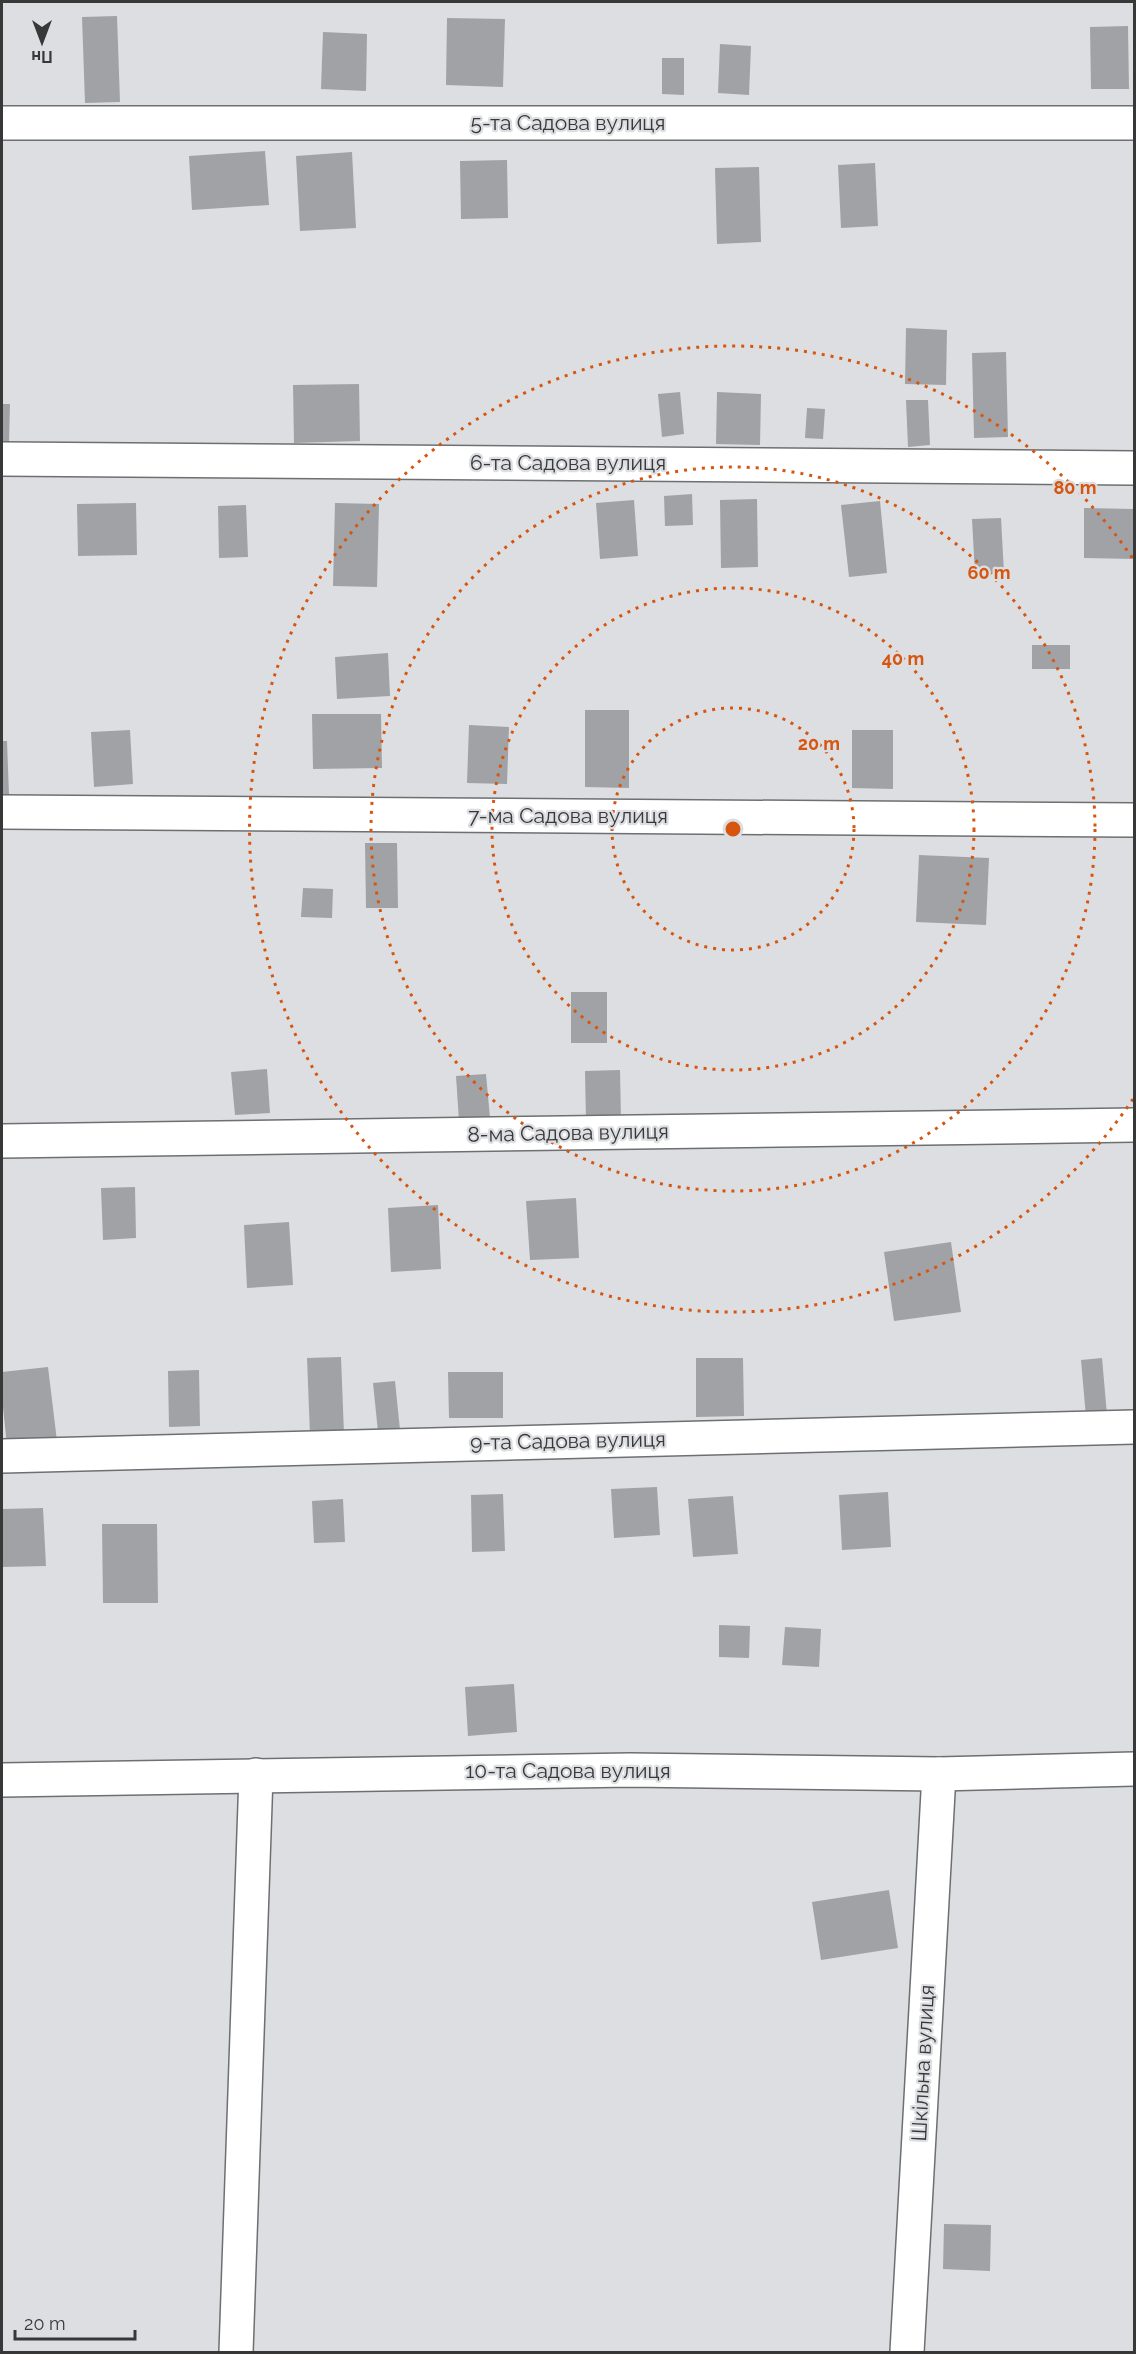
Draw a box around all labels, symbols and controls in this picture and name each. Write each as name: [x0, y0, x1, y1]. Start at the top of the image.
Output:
north arrow: [12, 12, 72, 72]
text: Пн: [31, 47, 53, 66]
street label: 5-та Садова вулиця: [471, 110, 665, 135]
street label: 6-та Садова вулиця: [470, 450, 666, 475]
text: 80 m: [1053, 477, 1097, 498]
text: 60 m: [967, 562, 1011, 583]
text: 40 m: [882, 648, 924, 669]
text: 20 m: [798, 733, 840, 754]
street label: 7-ма Садова вулиця: [468, 803, 668, 828]
centre of rings: [723, 819, 743, 839]
street label: 8-ма Садова вулиця: [467, 1118, 669, 1147]
street label: 9-та Садова вулиця: [470, 1426, 666, 1455]
street label: 10-та Садова вулиця: [465, 1758, 671, 1783]
street label: Шкільна вулиця: [906, 1984, 939, 2142]
scale bar: [15, 2303, 135, 2341]
text: 20 m: [24, 2313, 66, 2334]

